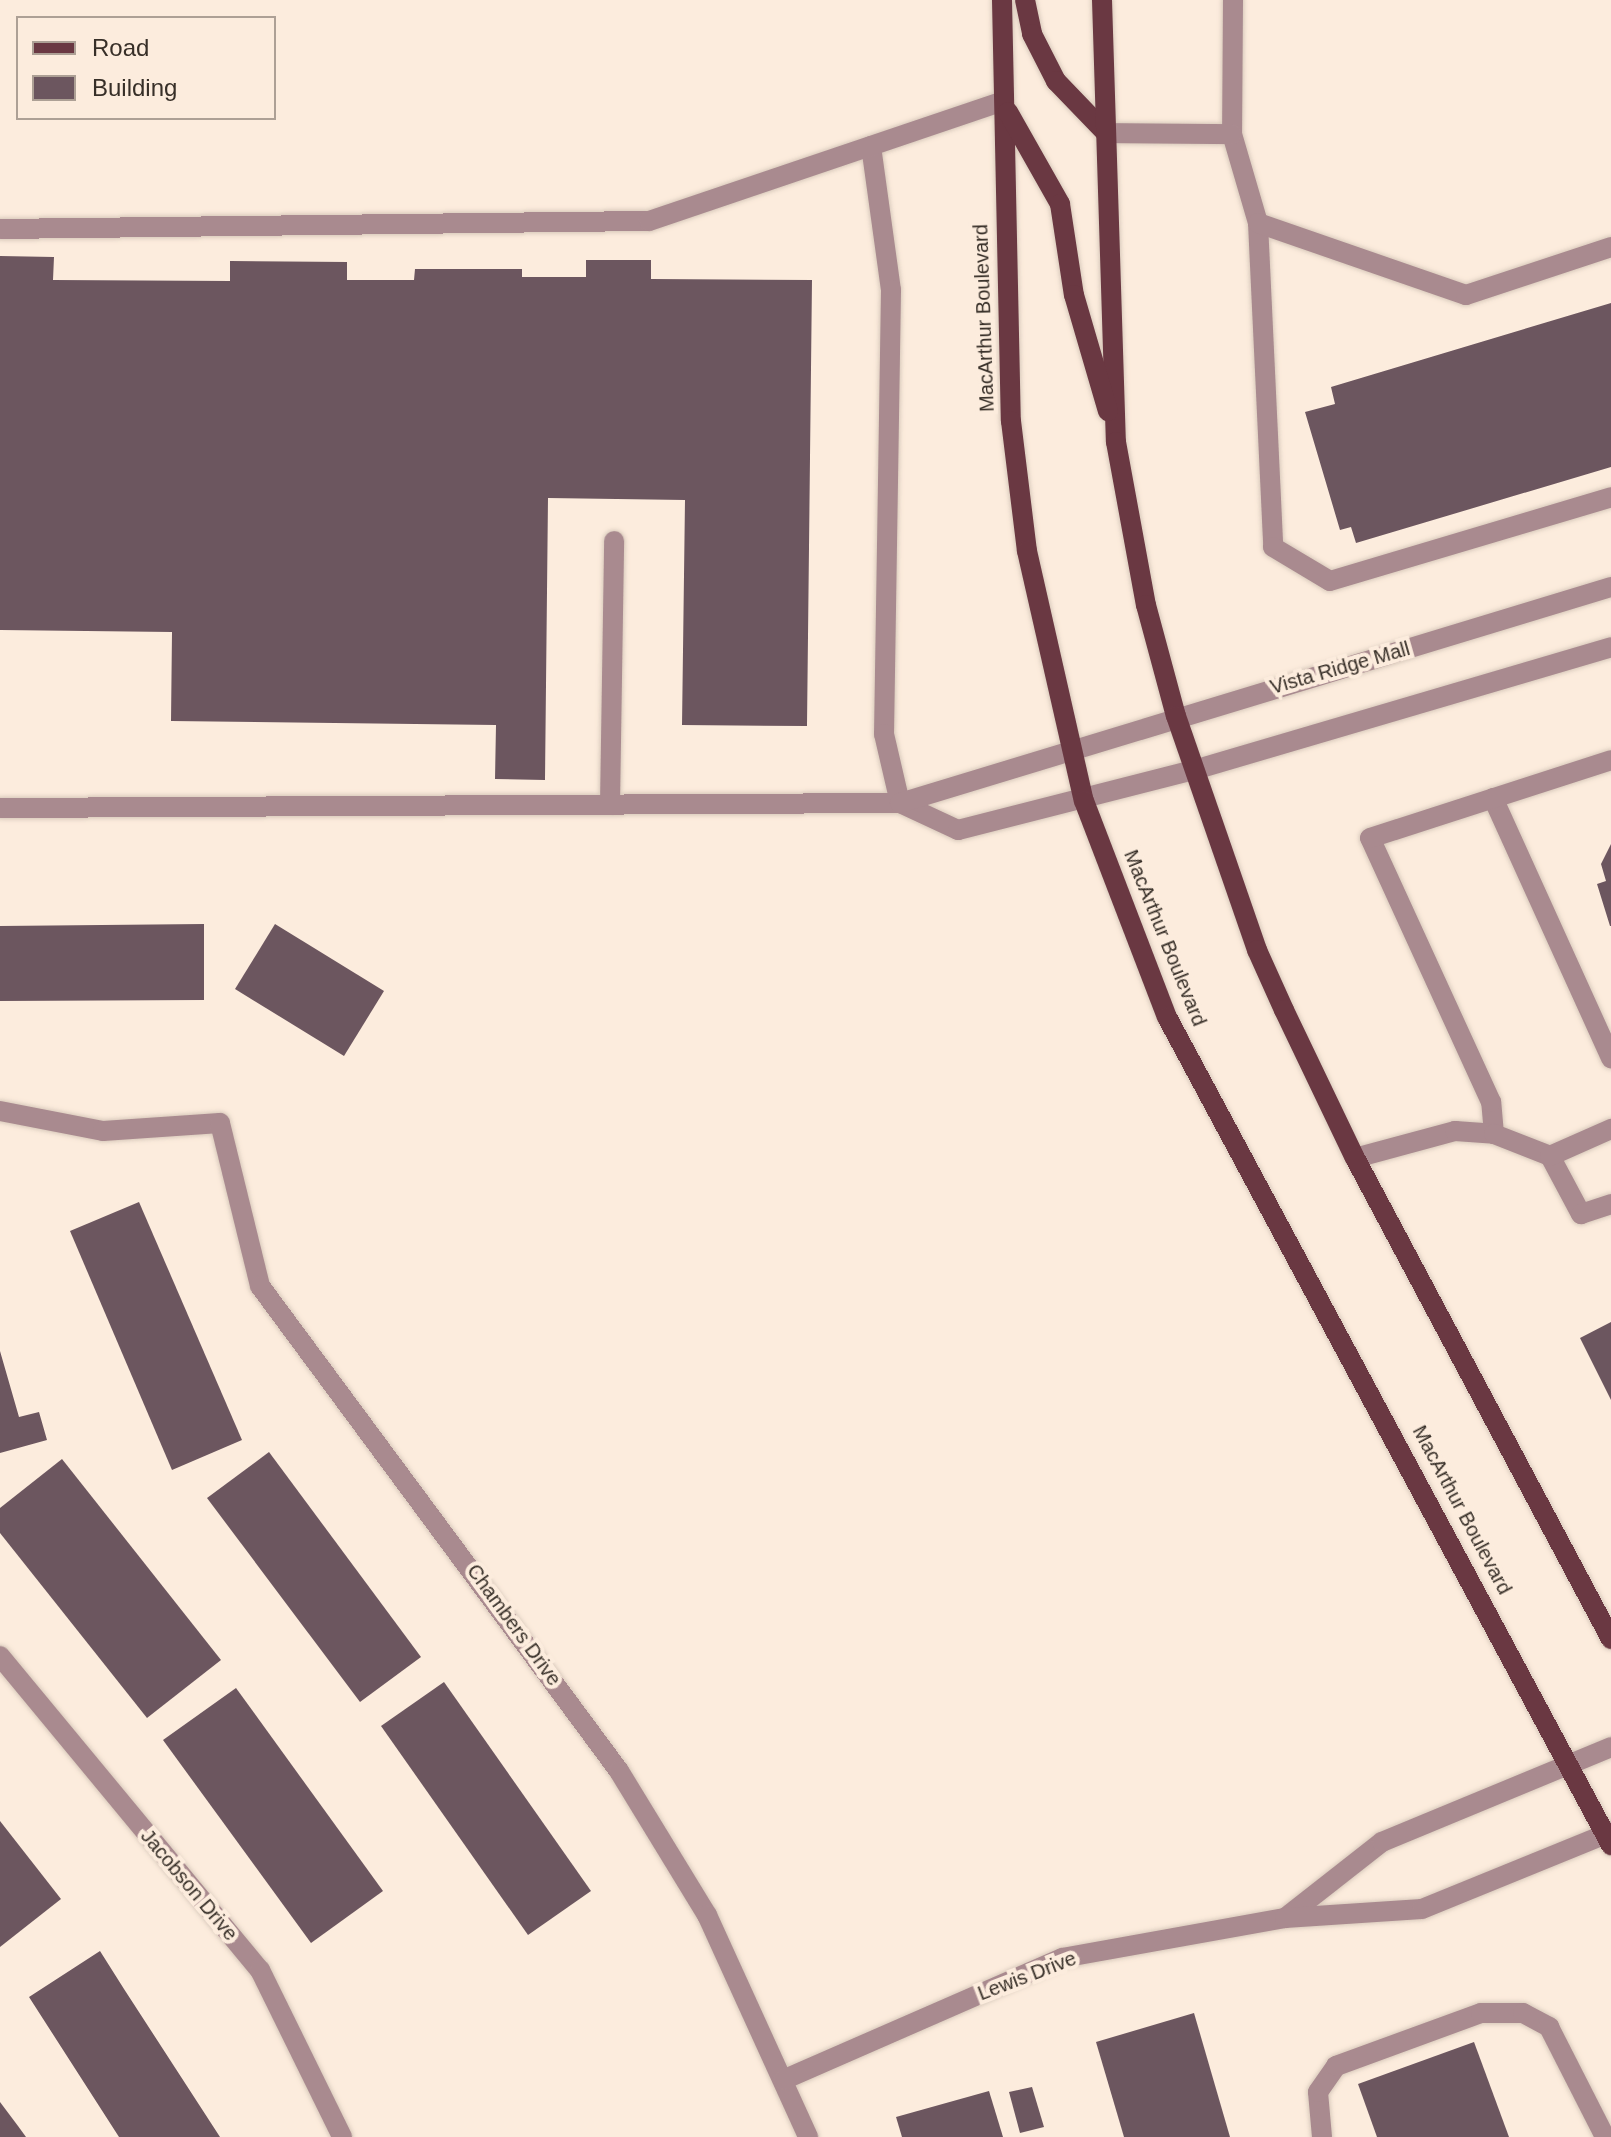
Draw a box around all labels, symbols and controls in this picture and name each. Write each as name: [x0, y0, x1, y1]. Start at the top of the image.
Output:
legend: [16, 16, 276, 120]
text: Road: [92, 34, 149, 61]
text: Building: [92, 74, 177, 101]
street label: MacArthur Boulevard: [969, 224, 999, 412]
street label: Vista Ridge Mall: [1267, 637, 1413, 699]
street label: MacArthur Boulevard: [1119, 846, 1211, 1030]
street label: MacArthur Boulevard: [1407, 1421, 1517, 1599]
street label: Chambers Drive: [462, 1560, 566, 1690]
street label: Jacobson Drive: [136, 1824, 242, 1946]
street label: Lewis Drive: [974, 1946, 1080, 2006]

